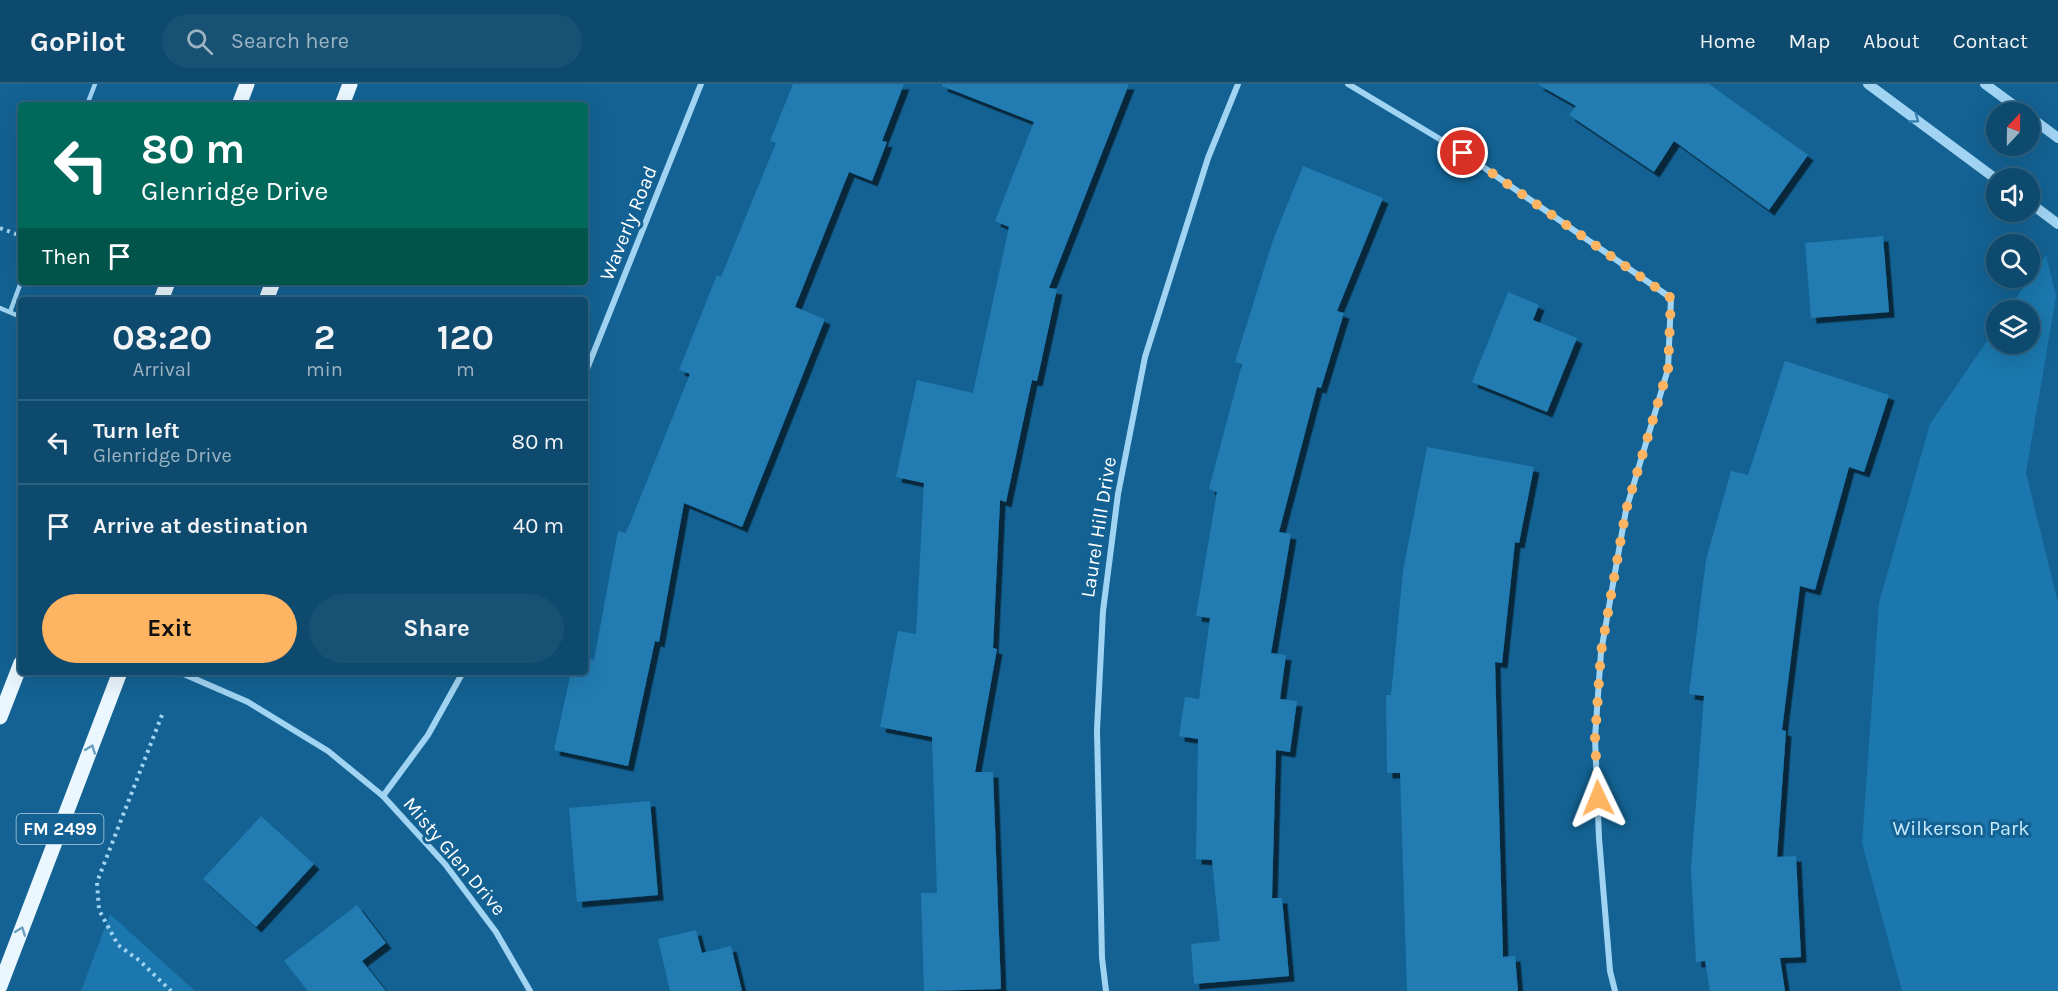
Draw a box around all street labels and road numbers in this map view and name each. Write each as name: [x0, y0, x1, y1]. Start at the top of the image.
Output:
street label: Waverly Road: [595, 163, 662, 284]
street label: Laurel Hill Drive: [1076, 455, 1121, 599]
street label: Misty Glen Drive: [398, 793, 511, 920]
road number: FM 2499: [16, 814, 104, 844]

